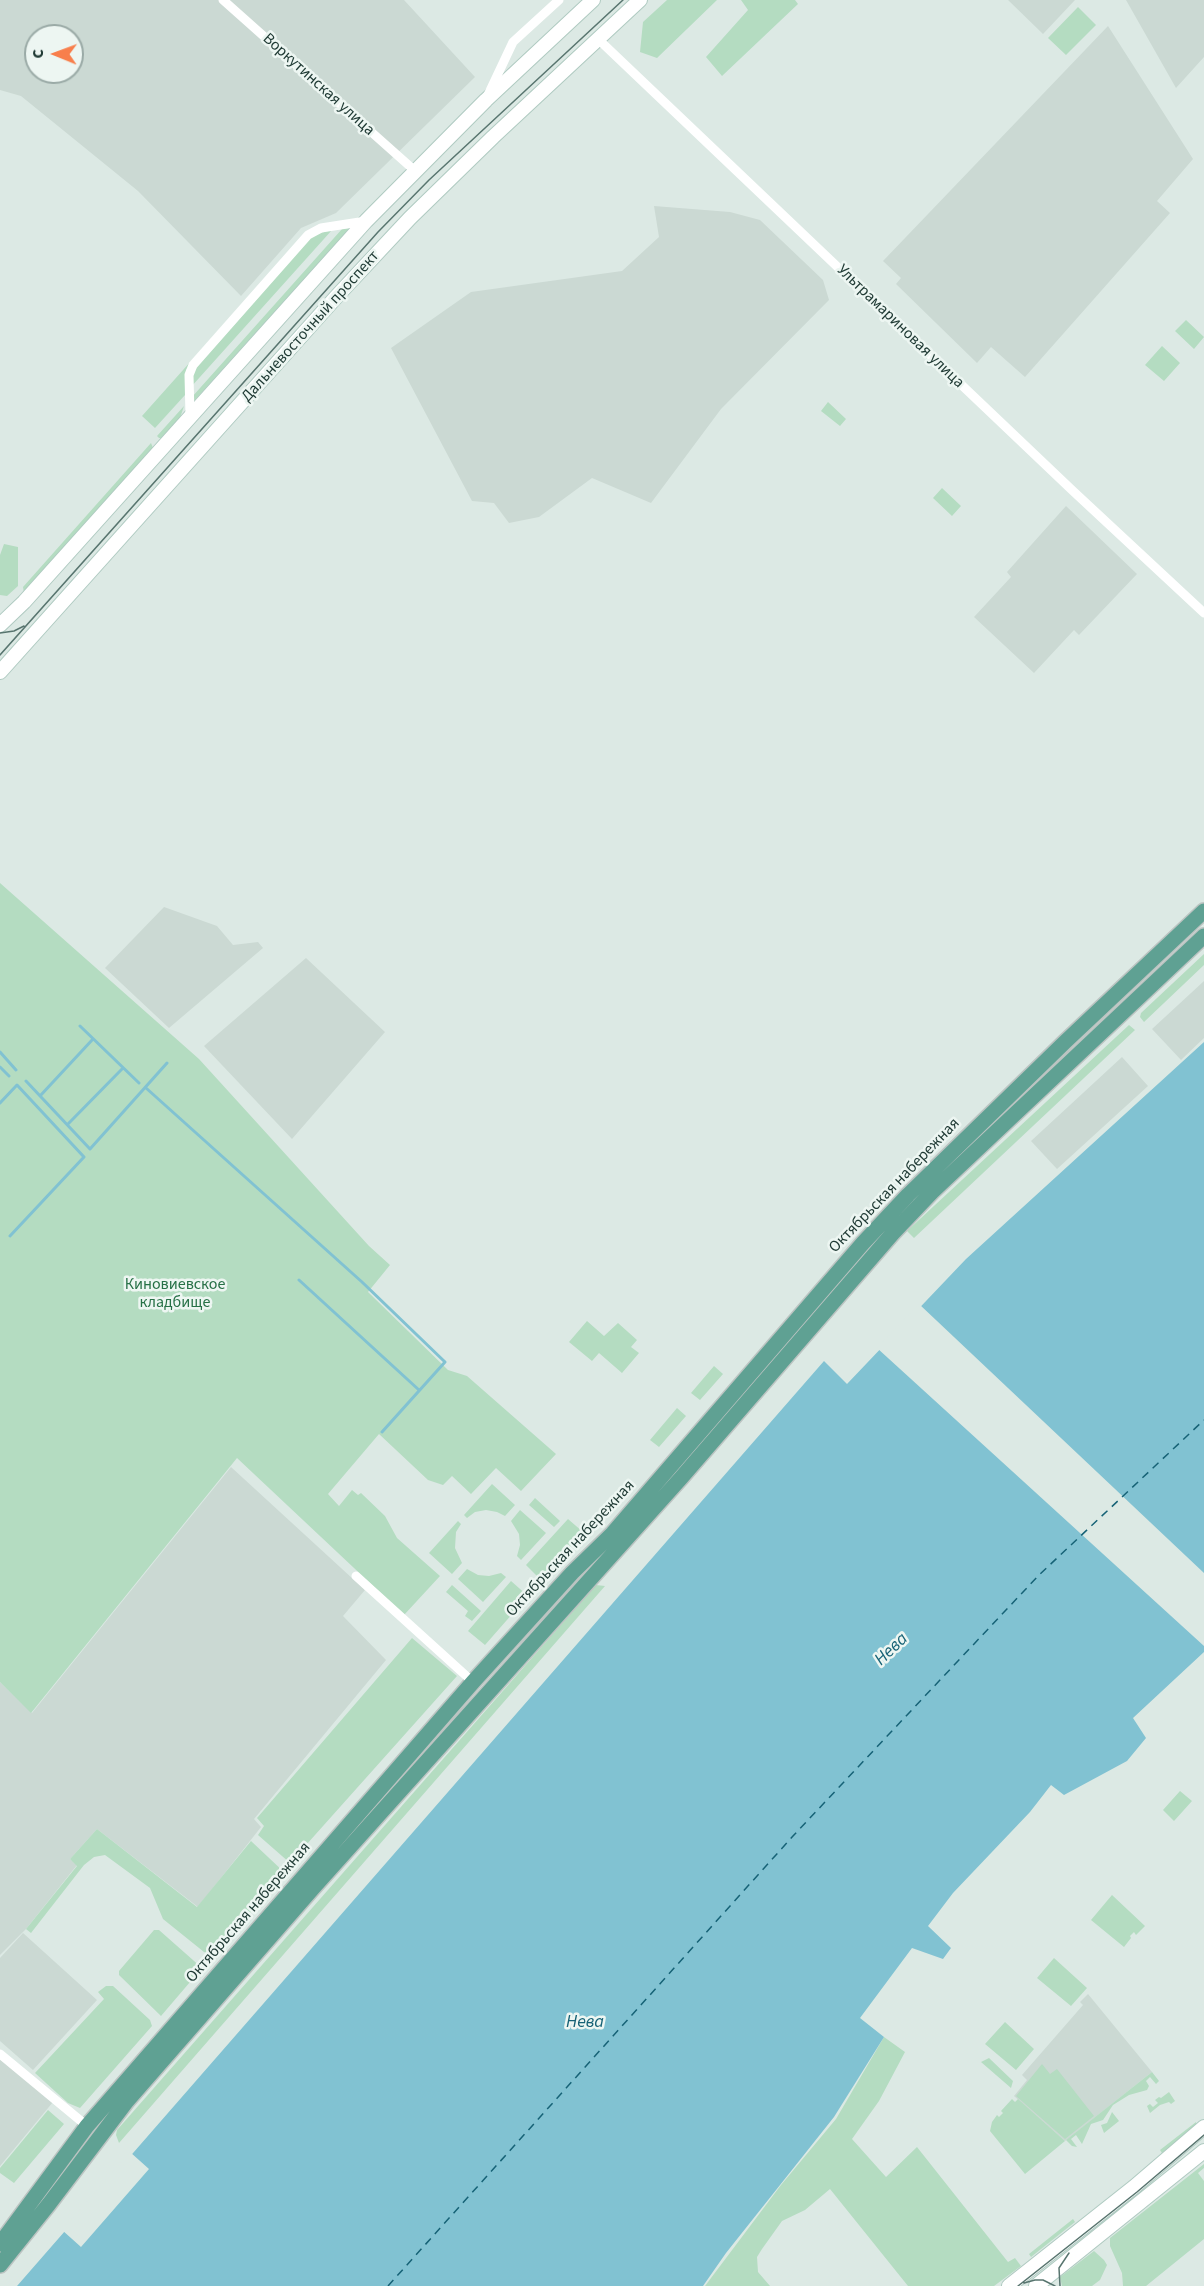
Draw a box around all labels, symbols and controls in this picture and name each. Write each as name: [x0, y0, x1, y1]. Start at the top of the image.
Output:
north arrow: [24, 24, 84, 84]
street label: Воркутинская улица: [258, 30, 378, 140]
text: С: [27, 49, 49, 59]
street label: Дальневосточный проспект: [238, 247, 384, 407]
street label: Ультрамариновая улица: [832, 261, 968, 393]
street label: Октябрьская набережная: [826, 1115, 964, 1257]
park label: Киновиевское кладбище: [125, 1275, 225, 1313]
street label: Октябрьская набережная: [503, 1477, 639, 1621]
water label: Нева: [871, 1629, 913, 1671]
street label: Октябрьская набережная: [183, 1839, 315, 1987]
water label: Нева: [566, 2012, 604, 2034]

